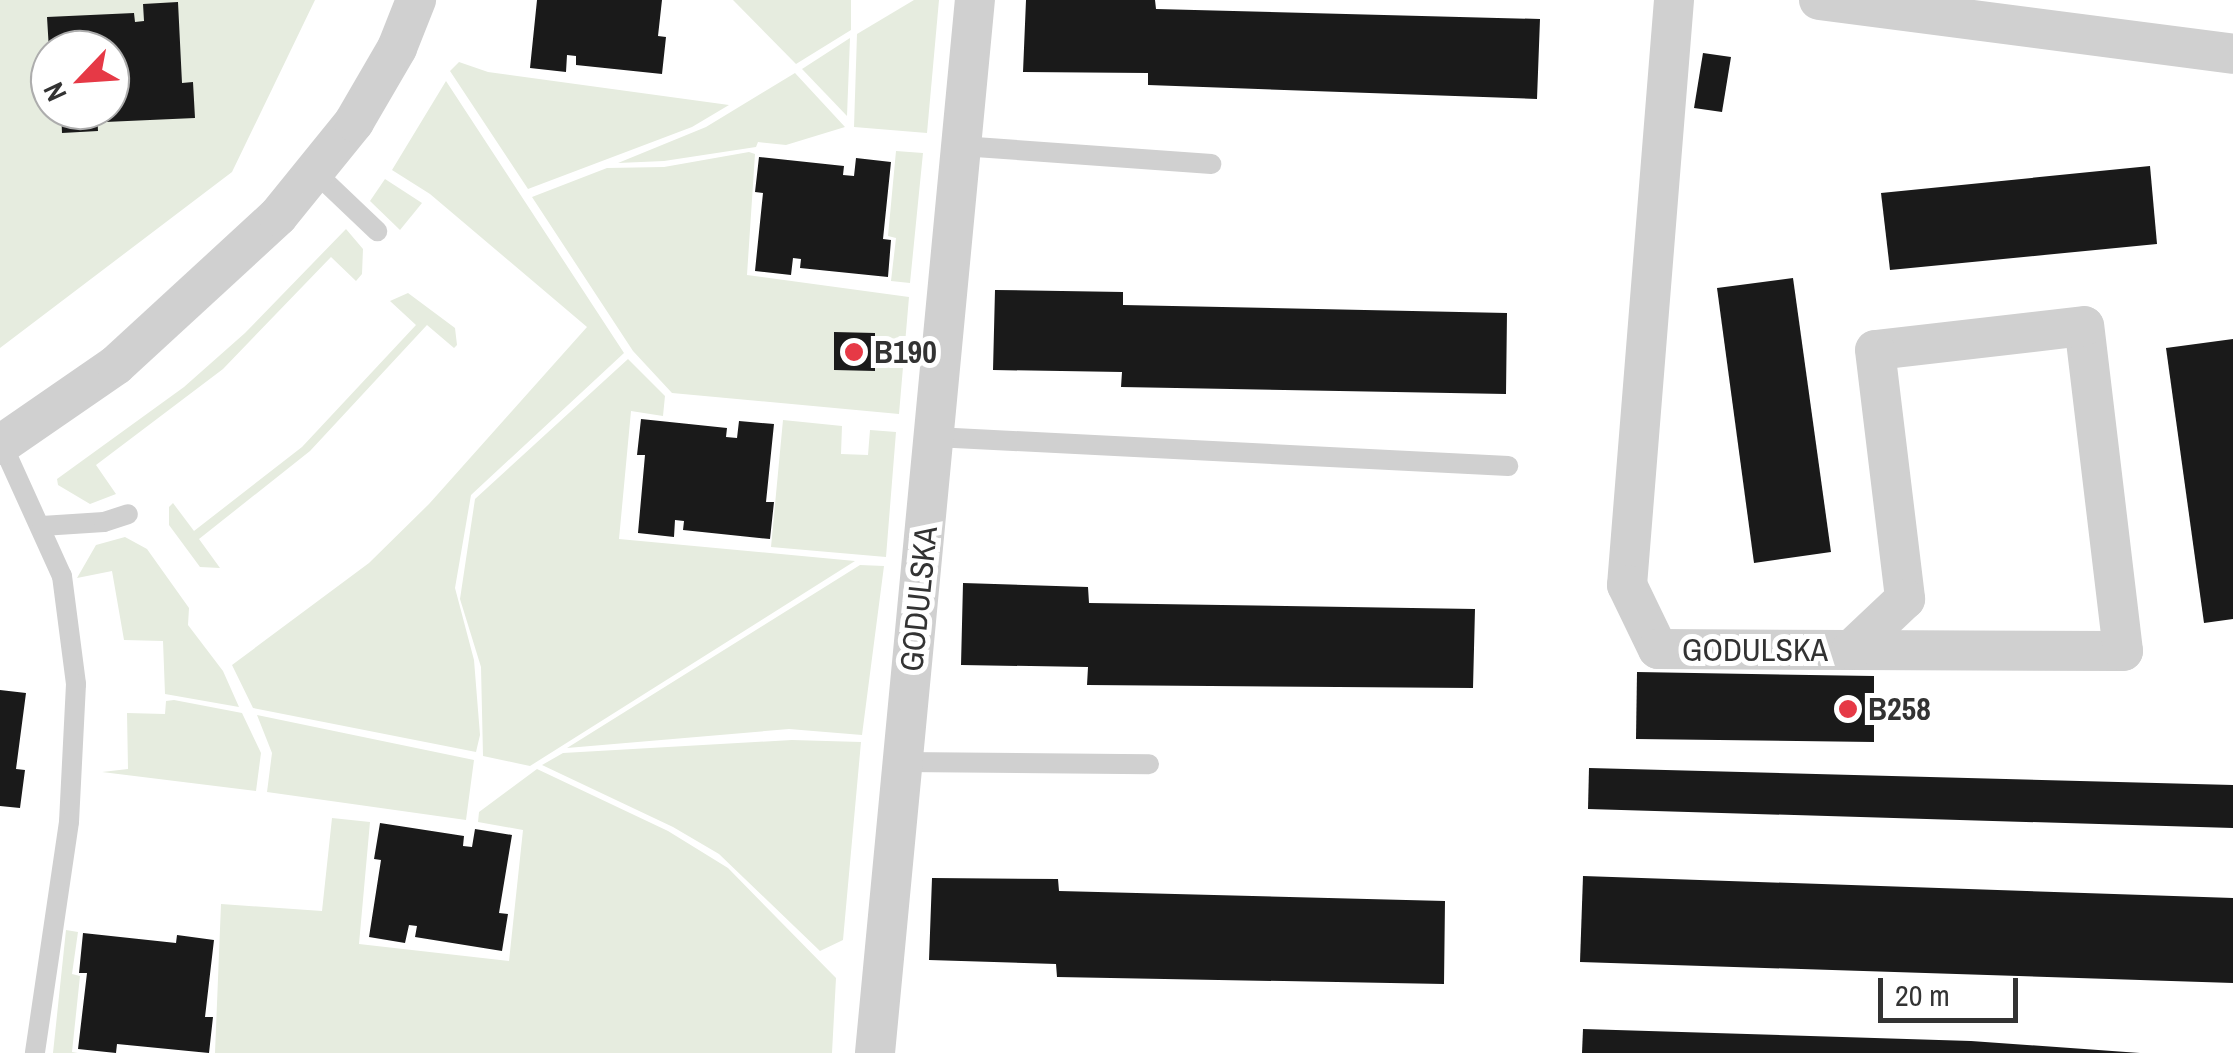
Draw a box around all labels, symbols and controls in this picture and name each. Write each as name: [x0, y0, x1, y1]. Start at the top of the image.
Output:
north arrow: [30, 30, 130, 130]
text: N: [34, 76, 75, 107]
place label: B190: [874, 333, 937, 371]
marker: B190: [843, 341, 865, 363]
street label: GODULSKA: [892, 524, 946, 674]
street label: GODULSKA: [1682, 631, 1828, 669]
place label: B258: [1868, 690, 1931, 728]
marker: B258: [1837, 698, 1859, 720]
scale bar: [1883, 958, 2023, 1020]
text: 20 m: [1895, 975, 1950, 1015]

